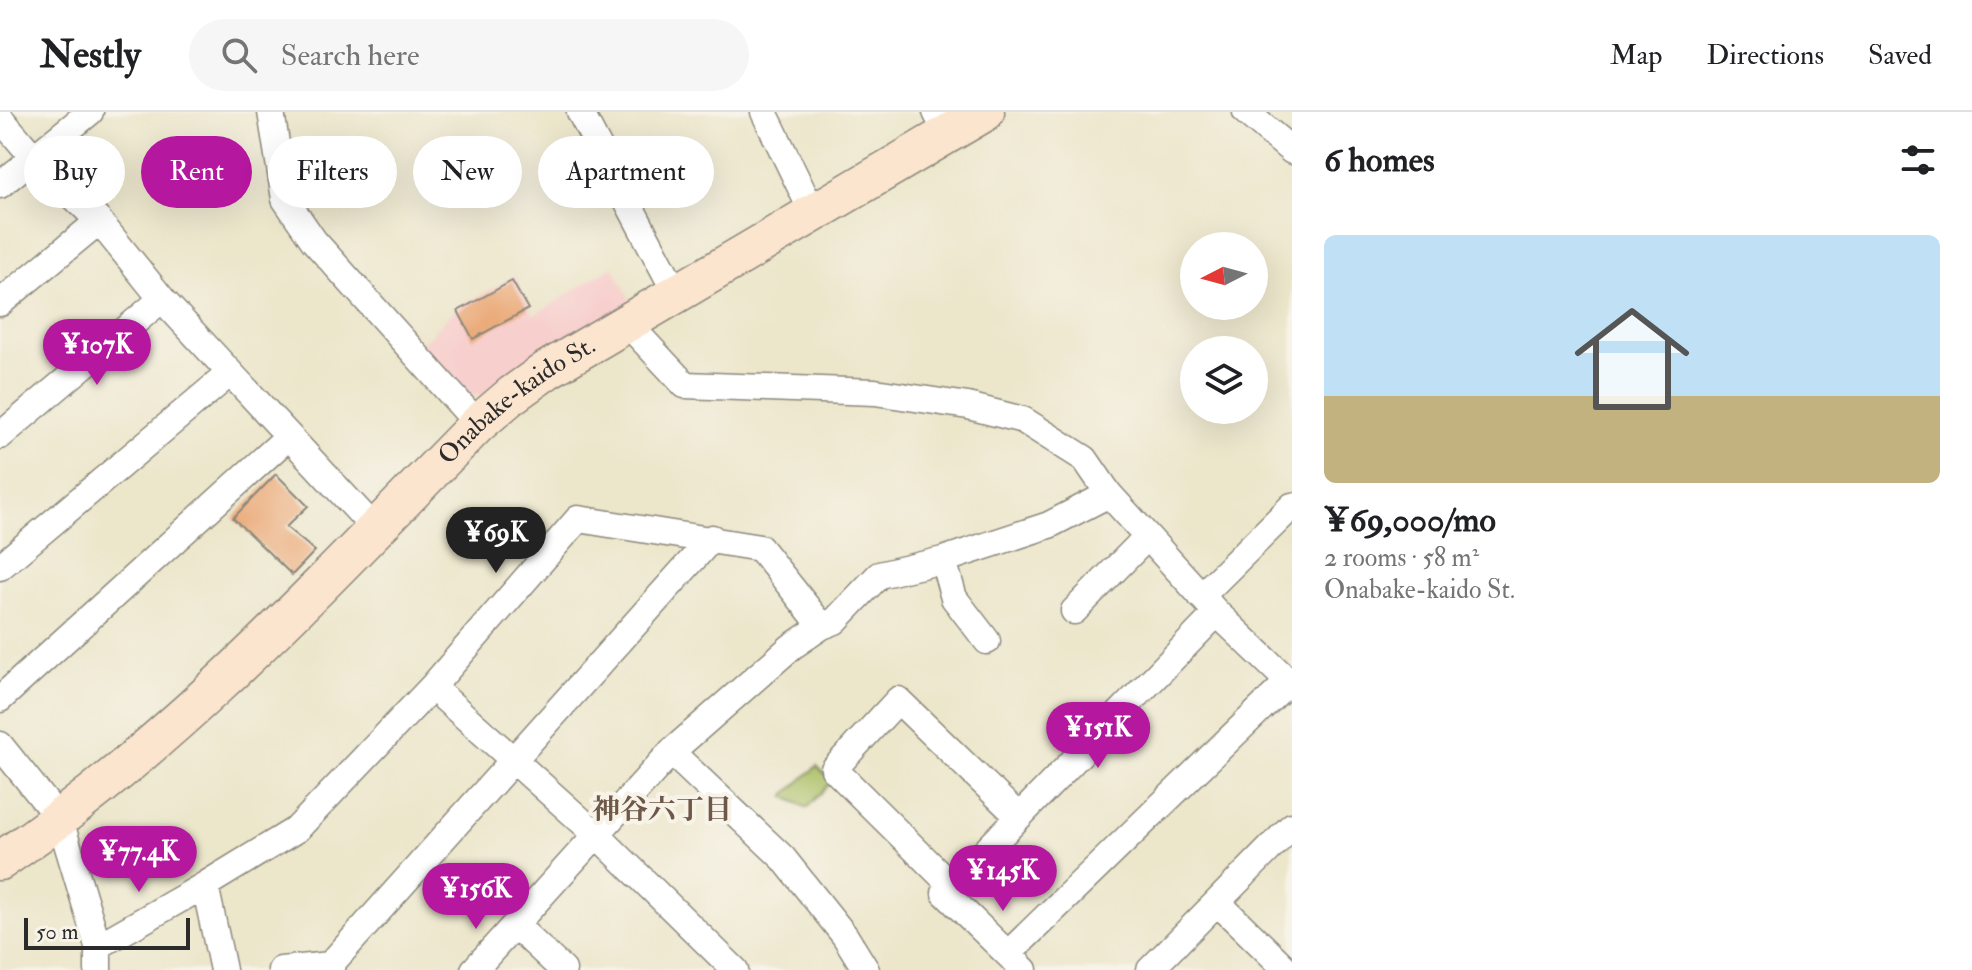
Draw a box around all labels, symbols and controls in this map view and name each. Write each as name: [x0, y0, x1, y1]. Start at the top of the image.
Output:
search box: [189, 19, 749, 91]
text: Nestly: [40, 31, 141, 79]
icon: search: [217, 33, 261, 77]
text: Search here: [281, 37, 419, 74]
text: Map: [1610, 38, 1663, 73]
text: Directions: [1707, 38, 1824, 73]
text: Saved: [1868, 38, 1932, 73]
chip: Buy: [24, 136, 125, 208]
chip: Rent: [141, 136, 252, 208]
chip: Filters: [268, 136, 397, 208]
chip: New: [413, 136, 522, 208]
chip: Apartment: [538, 136, 714, 208]
icon: filters: [1896, 138, 1940, 182]
text: 6 homes: [1324, 139, 1435, 182]
north arrow: [1180, 232, 1268, 320]
map controls: [1180, 232, 1268, 424]
icon: home: [1560, 287, 1704, 431]
pin: ¥107K: [41, 319, 153, 387]
text: ¥107K: [61, 329, 133, 361]
street label: Onabake-kaido St.: [431, 329, 601, 471]
button: layers: [1180, 336, 1268, 424]
text: ¥69,000/mo: [1324, 499, 1496, 542]
pin: ¥69K: [449, 507, 543, 575]
text: ¥69K: [464, 517, 528, 549]
text: 2 rooms · 58 m²: [1324, 542, 1479, 574]
text: Onabake-kaido St.: [1324, 574, 1515, 606]
pin: ¥151K: [1042, 702, 1154, 770]
text: ¥151K: [1064, 712, 1132, 744]
district label: 神谷六丁目: [592, 793, 732, 828]
pin: ¥77.4K: [74, 826, 204, 894]
text: ¥77.4K: [99, 836, 179, 868]
pin: ¥145K: [947, 845, 1059, 913]
text: ¥145K: [967, 855, 1039, 887]
pin: ¥156K: [420, 863, 532, 931]
text: ¥156K: [440, 873, 512, 905]
scale bar: [24, 914, 190, 950]
text: 50 m: [36, 918, 78, 946]

